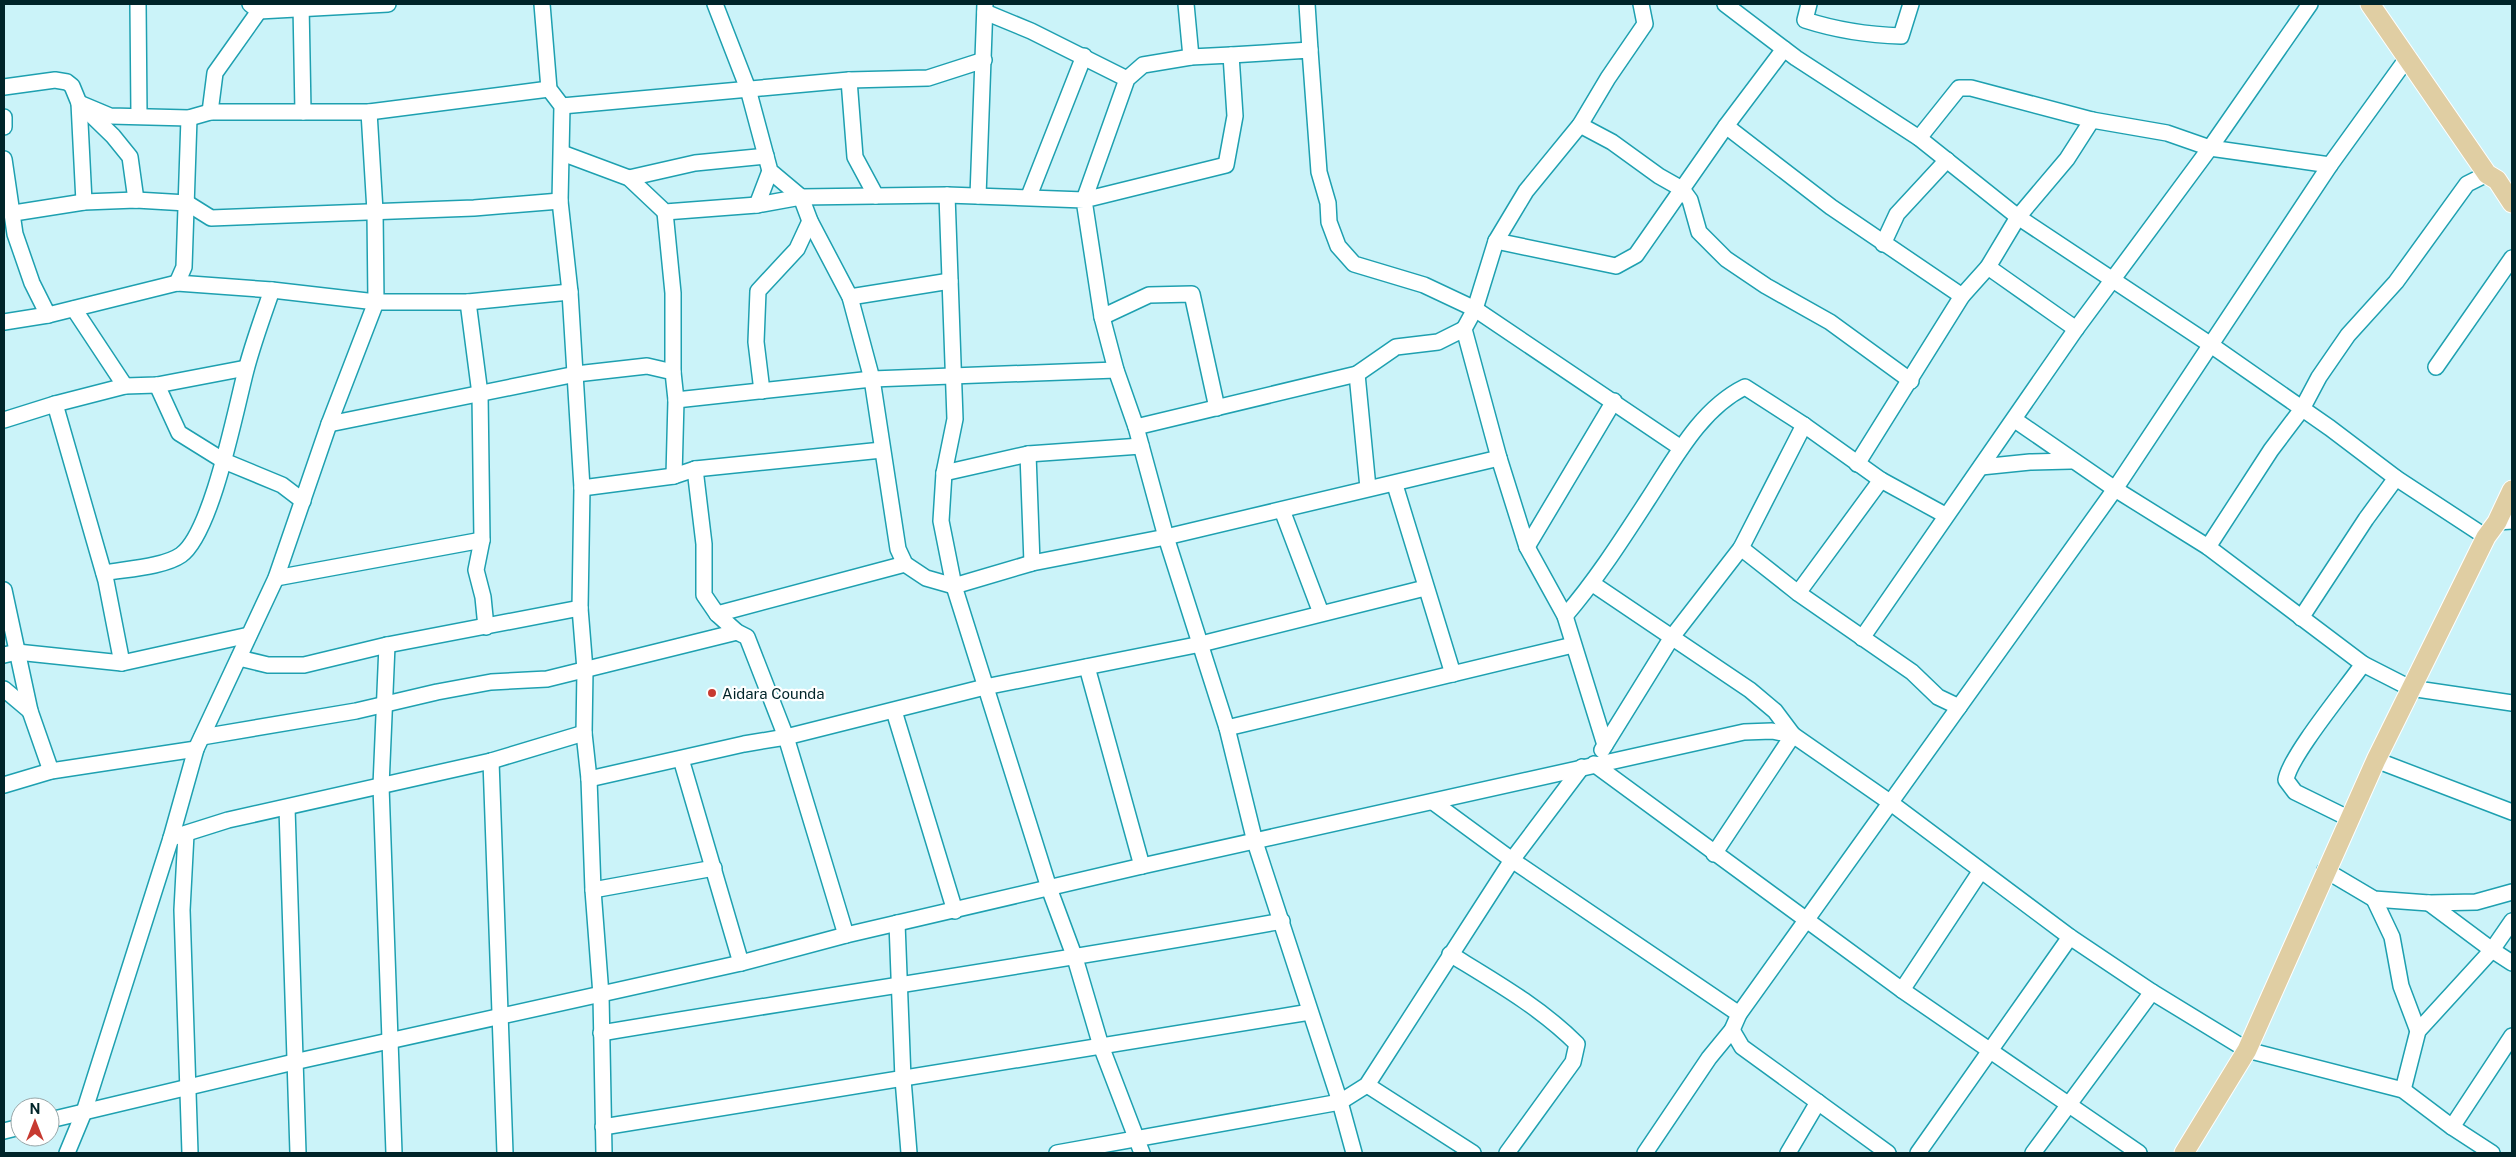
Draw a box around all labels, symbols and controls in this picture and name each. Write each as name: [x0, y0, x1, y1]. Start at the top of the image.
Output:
place label: Aidara Counda: [722, 685, 825, 702]
marker: Aidara Counda: [706, 687, 718, 699]
north arrow: [10, 1097, 60, 1147]
text: N: [30, 1101, 40, 1117]

